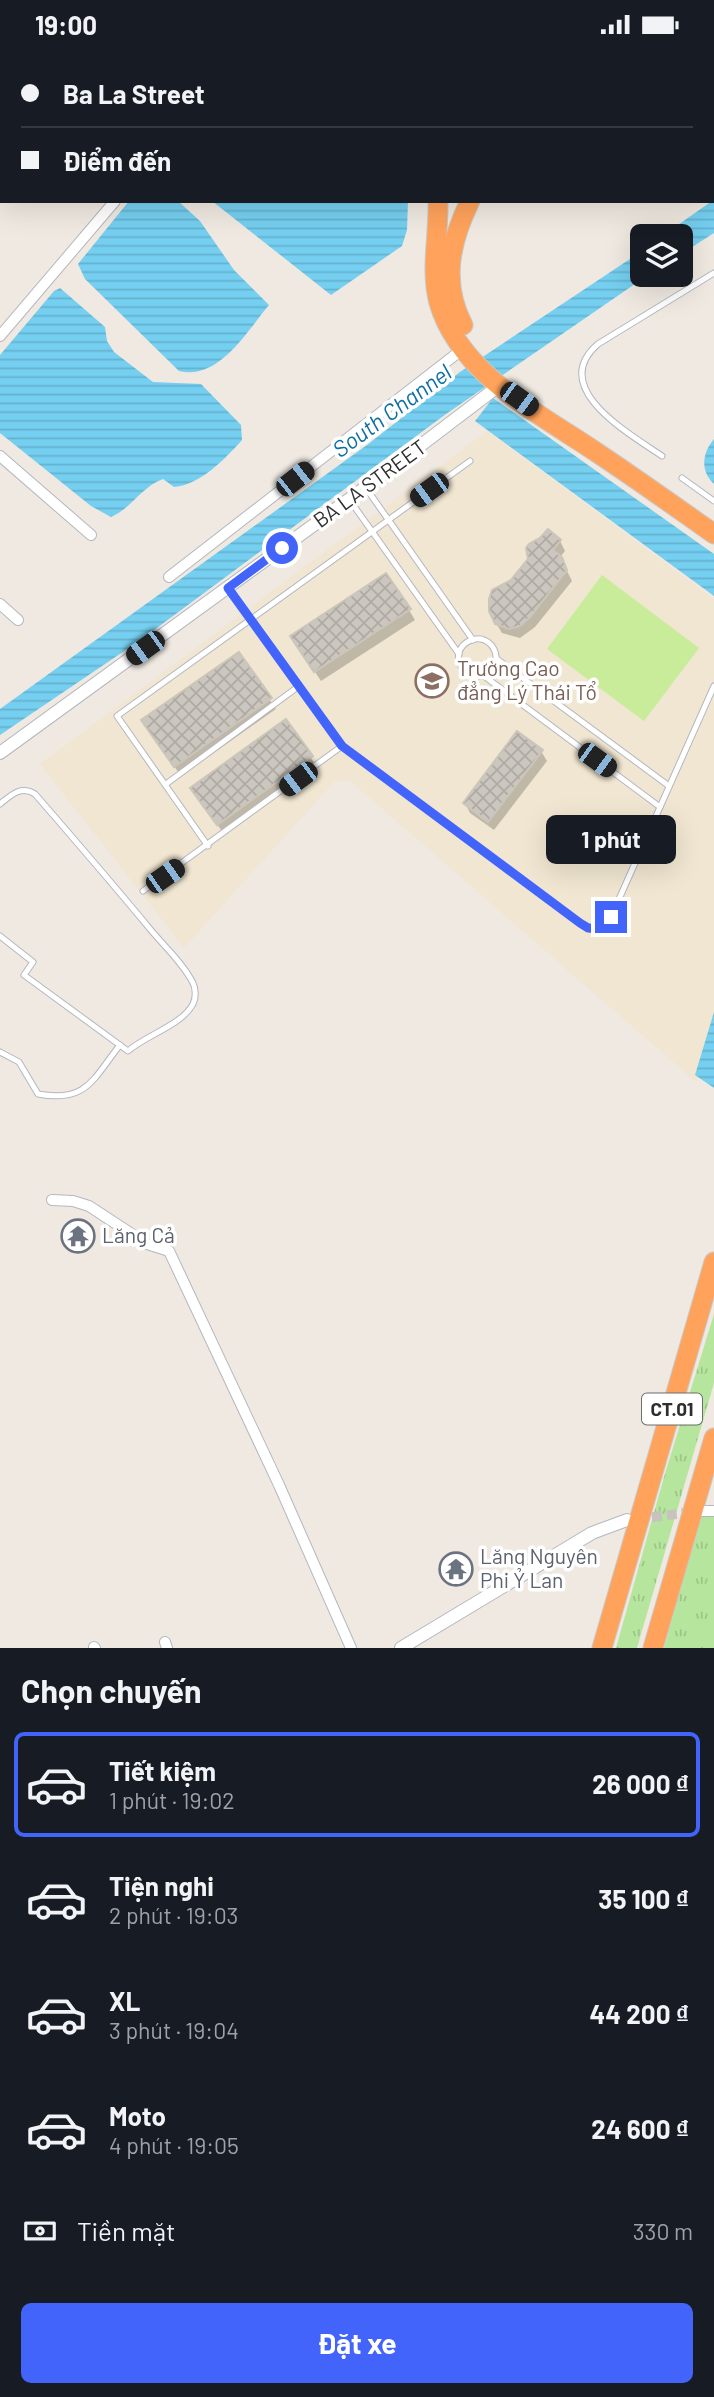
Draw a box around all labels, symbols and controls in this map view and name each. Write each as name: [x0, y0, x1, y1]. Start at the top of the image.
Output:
text: 19:00: [35, 9, 97, 40]
text: Ba La Street: [63, 78, 205, 109]
text: Điểm đến: [63, 145, 171, 176]
map controls: [630, 224, 693, 287]
button: layers: [630, 224, 693, 287]
water label: South Channel: [326, 358, 456, 463]
car: [496, 378, 543, 420]
street label: BA LA STREET: [308, 433, 430, 532]
car: [272, 458, 319, 500]
car: [406, 469, 453, 511]
route start: [266, 532, 298, 564]
car: [122, 627, 169, 669]
place label: Trường Cao đẳng Lý Thái Tổ: [457, 655, 597, 704]
school or university icon: Trường Cao đẳng Lý Thái Tổ: [413, 662, 451, 700]
car: [574, 739, 621, 781]
car: [275, 758, 322, 800]
callout: 1 phút: [546, 815, 676, 865]
text: 1 phút: [581, 825, 641, 853]
car: [142, 855, 189, 897]
route end: [595, 901, 627, 933]
temple icon: Lăng Cả: [59, 1217, 97, 1255]
place label: Lăng Cả: [102, 1222, 175, 1247]
road number: CT.01: [642, 1393, 702, 1425]
place label: Lăng Nguyên Phi Ỷ Lan: [480, 1543, 598, 1592]
temple icon: Lăng Nguyên Phi Ỷ Lan: [437, 1550, 475, 1588]
text: Chọn chuyến: [21, 1671, 201, 1709]
icon: car: [25, 1753, 88, 1816]
text: Tiết kiệm: [109, 1755, 216, 1786]
text: 26 000 ₫: [592, 1768, 689, 1799]
text: 1 phút · 19:02: [109, 1786, 235, 1814]
icon: car: [25, 1868, 88, 1931]
text: Tiện nghi: [109, 1870, 214, 1901]
text: 35 100 ₫: [598, 1883, 689, 1914]
text: 2 phút · 19:03: [109, 1901, 238, 1929]
icon: car: [25, 1983, 88, 2046]
text: XL: [109, 1985, 140, 2016]
text: 44 200 ₫: [590, 1998, 689, 2029]
text: 3 phút · 19:04: [109, 2016, 239, 2044]
icon: car: [25, 2098, 88, 2161]
text: Moto: [109, 2100, 166, 2131]
text: 24 600 ₫: [591, 2113, 689, 2144]
text: 4 phút · 19:05: [109, 2131, 239, 2159]
icon: cash: [21, 2212, 59, 2250]
text: Tiền mặt: [77, 2215, 175, 2246]
text: 330 m: [633, 2217, 693, 2245]
button: Đặt xe: [21, 2303, 693, 2383]

